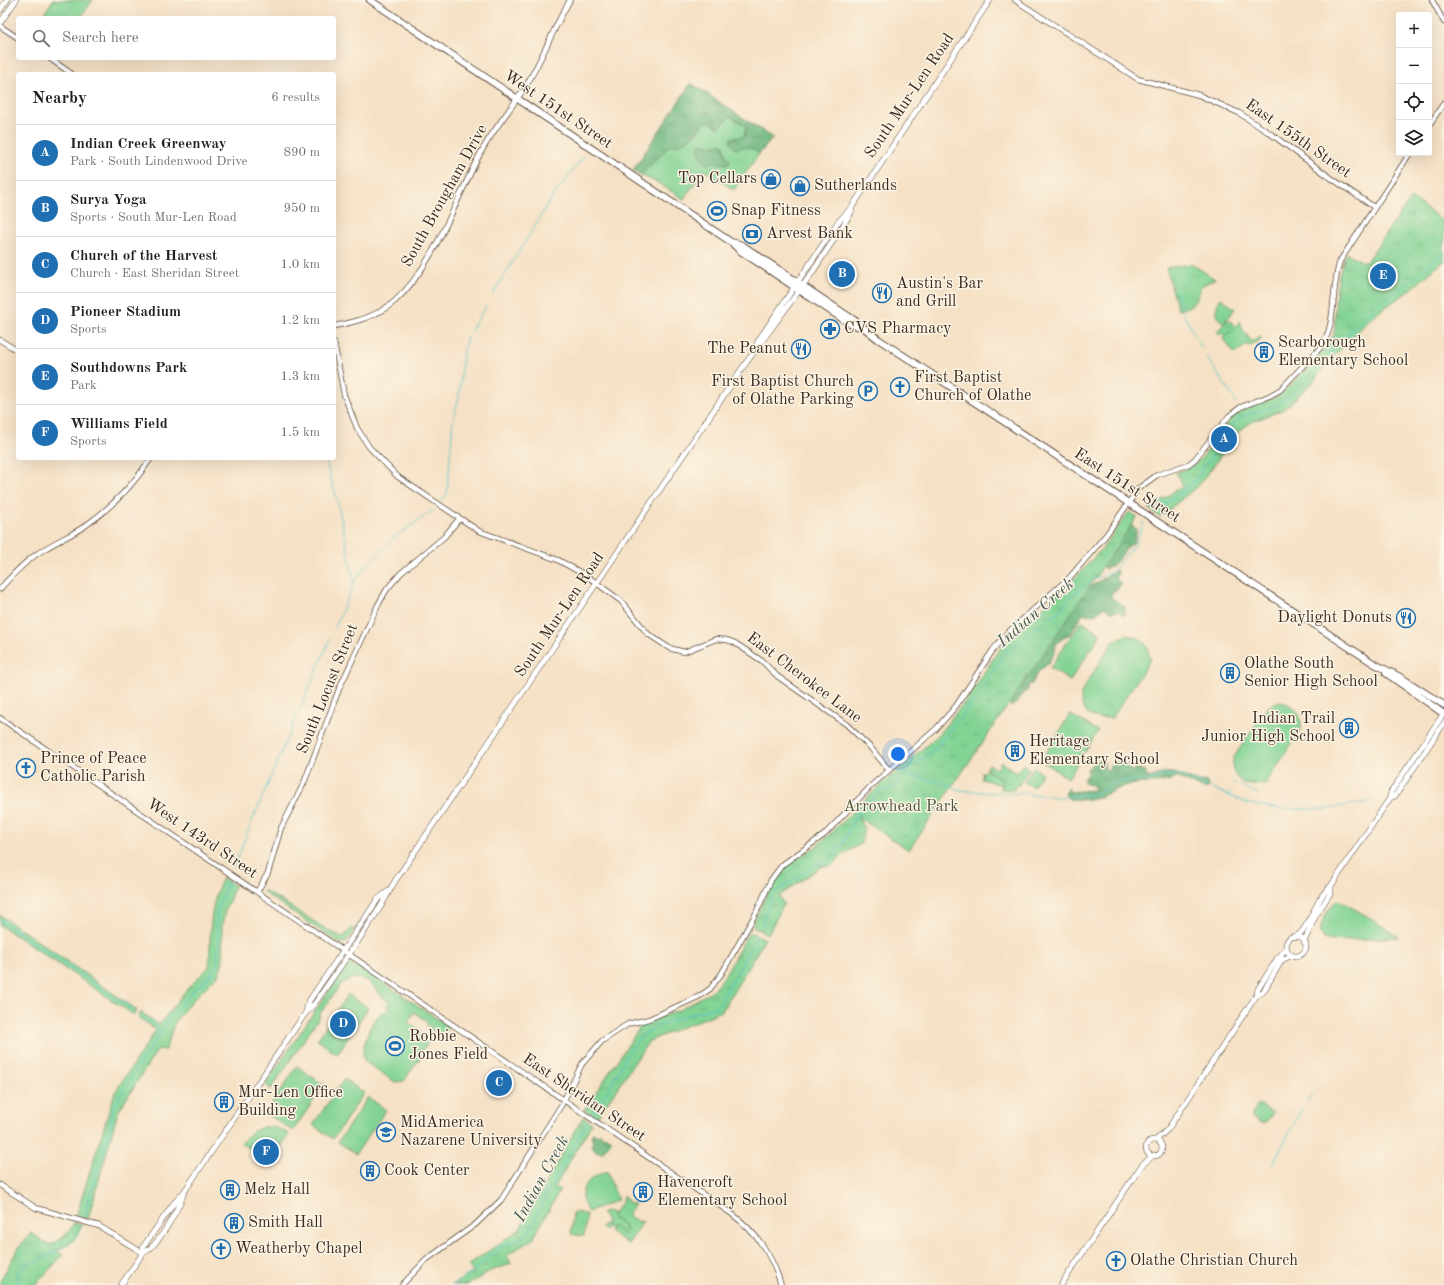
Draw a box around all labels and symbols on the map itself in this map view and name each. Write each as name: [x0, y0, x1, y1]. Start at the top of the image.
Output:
street label: South Mur-Len Road: [862, 31, 958, 161]
street label: West 151st Street: [501, 68, 616, 152]
street label: East 155th Street: [1242, 97, 1354, 182]
street label: South Brougham Drive: [399, 122, 491, 270]
shop icon: Top Cellars: [760, 168, 782, 190]
place label: Top Cellars: [678, 171, 757, 187]
shop icon: Sutherlands: [789, 175, 811, 197]
place label: Sutherlands: [814, 178, 897, 194]
sports icon: Snap Fitness: [706, 200, 728, 222]
place label: Snap Fitness: [731, 203, 821, 219]
bank icon: Arvest Bank: [741, 223, 763, 245]
place label: Arvest Bank: [766, 226, 853, 242]
pin: B: [829, 259, 855, 289]
pin: E: [1370, 261, 1396, 291]
place label: Austin's Bar and Grill: [896, 276, 983, 310]
restaurant icon: Austin's Bar and Grill: [871, 282, 893, 304]
pharmacy icon: CVS Pharmacy: [819, 318, 841, 340]
place label: CVS Pharmacy: [844, 321, 952, 337]
place label: Scarborough Elementary School: [1278, 335, 1408, 369]
restaurant icon: The Peanut: [790, 338, 812, 360]
place label: The Peanut: [707, 341, 787, 357]
building icon: Scarborough Elementary School: [1253, 341, 1275, 363]
place label: First Baptist Church of Olathe: [914, 370, 1031, 404]
place label: First Baptist Church of Olathe Parking: [711, 374, 854, 408]
church icon: First Baptist Church of Olathe: [889, 376, 911, 398]
parking icon: First Baptist Church of Olathe Parking: [857, 380, 879, 402]
pin: A: [1211, 424, 1237, 454]
street label: East 151st Street: [1071, 446, 1183, 526]
street label: South Mur-Len Road: [512, 550, 608, 680]
water label: Indian Creek: [994, 575, 1078, 651]
restaurant icon: Daylight Donuts: [1395, 607, 1417, 629]
place label: Daylight Donuts: [1277, 610, 1392, 626]
street label: South Locust Street: [295, 621, 362, 756]
street label: East Cherokee Lane: [744, 630, 864, 726]
place label: Olathe South Senior High School: [1244, 656, 1378, 690]
building icon: Olathe South Senior High School: [1219, 662, 1241, 684]
place label: Indian Trail Junior High School: [1201, 711, 1335, 745]
building icon: Indian Trail Junior High School: [1338, 717, 1360, 739]
place label: Heritage Elementary School: [1029, 734, 1159, 768]
building icon: Heritage Elementary School: [1004, 740, 1026, 762]
your location: [888, 744, 908, 764]
place label: Prince of Peace Catholic Parish: [40, 751, 147, 785]
church icon: Prince of Peace Catholic Parish: [15, 757, 37, 779]
street label: West 143rd Street: [144, 796, 261, 882]
park label: Arrowhead Park: [843, 799, 959, 815]
pin: D: [330, 1009, 356, 1039]
place label: Robbie Jones Field: [409, 1029, 488, 1063]
sports icon: Robbie Jones Field: [384, 1035, 406, 1057]
street label: East Sheridan Street: [520, 1051, 649, 1145]
pin: C: [486, 1068, 512, 1098]
place label: Mur-Len Office Building: [238, 1085, 343, 1119]
building icon: Mur-Len Office Building: [213, 1091, 235, 1113]
place label: MidAmerica Nazarene University: [400, 1115, 543, 1149]
school or university icon: MidAmerica Nazarene University: [375, 1121, 397, 1143]
water label: Indian Creek: [511, 1133, 573, 1226]
pin: F: [253, 1137, 279, 1167]
building icon: Cook Center: [359, 1160, 381, 1182]
place label: Cook Center: [384, 1163, 470, 1179]
place label: Havencroft Elementary School: [657, 1175, 787, 1209]
building icon: Melz Hall: [219, 1179, 241, 1201]
building icon: Havencroft Elementary School: [632, 1181, 654, 1203]
place label: Melz Hall: [244, 1182, 310, 1198]
building icon: Smith Hall: [223, 1212, 245, 1234]
place label: Smith Hall: [248, 1215, 323, 1231]
church icon: Weatherby Chapel: [210, 1238, 232, 1260]
place label: Weatherby Chapel: [235, 1241, 363, 1257]
church icon: Olathe Christian Church: [1105, 1250, 1127, 1272]
place label: Olathe Christian Church: [1130, 1253, 1298, 1269]

